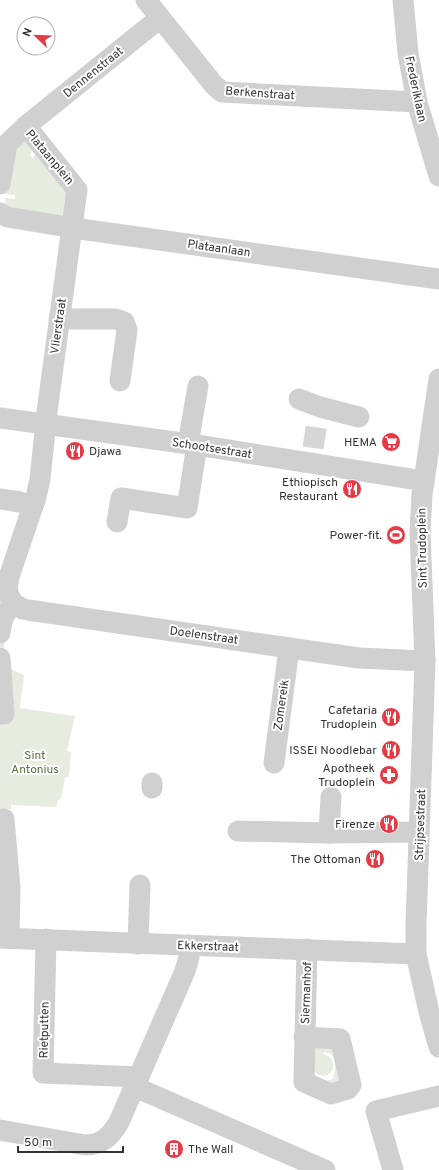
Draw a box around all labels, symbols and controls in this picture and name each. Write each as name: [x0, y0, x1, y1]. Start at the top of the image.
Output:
north arrow: [16, 16, 56, 56]
text: N: [20, 26, 36, 39]
street label: Dennenstraat: [60, 44, 127, 102]
street label: Frederiklaan: [400, 55, 430, 124]
street label: Berkenstraat: [225, 84, 295, 104]
street label: Plataanplein: [22, 127, 77, 189]
street label: Plataanlaan: [186, 237, 251, 261]
street label: Vlierstraat: [47, 297, 71, 355]
supermarket icon: HEMA: [380, 431, 402, 453]
street label: Schootsestraat: [171, 435, 253, 463]
place label: HEMA: [344, 435, 377, 451]
restaurant icon: Djawa: [64, 440, 86, 462]
place label: Djawa: [89, 444, 121, 460]
place label: Ethiopisch Restaurant: [279, 475, 338, 505]
restaurant icon: Ethiopisch Restaurant: [341, 478, 363, 500]
street label: Sint Trudoplein: [414, 508, 432, 588]
sports icon: Power-fit.: [385, 524, 407, 546]
place label: Power-fit.: [330, 528, 382, 544]
street label: Doelenstraat: [169, 623, 239, 649]
street label: Zomereik: [270, 679, 293, 732]
place label: Cafetaria Trudoplein: [320, 703, 377, 733]
restaurant icon: Cafetaria Trudoplein: [380, 706, 402, 728]
restaurant icon: ISSEI Noodlebar: [380, 739, 402, 761]
place label: ISSEI Noodlebar: [289, 743, 377, 759]
park label: Sint Antonius: [11, 748, 59, 778]
place label: Apotheek Trudoplein: [318, 761, 375, 791]
pharmacy icon: Apotheek Trudoplein: [378, 764, 400, 786]
street label: Strijpsestraat: [412, 789, 430, 861]
restaurant icon: Firenze: [378, 813, 400, 835]
place label: Firenze: [335, 817, 375, 833]
restaurant icon: The Ottoman: [364, 848, 386, 870]
place label: The Ottoman: [290, 852, 361, 868]
street label: Ekkerstraat: [177, 938, 239, 956]
street label: Siermanhof: [298, 962, 316, 1024]
street label: Rietputten: [37, 1001, 53, 1059]
scale bar: [18, 1128, 123, 1154]
text: 50 m: [24, 1135, 52, 1151]
building icon: The Wall: [163, 1138, 185, 1160]
place label: The Wall: [188, 1142, 233, 1158]

